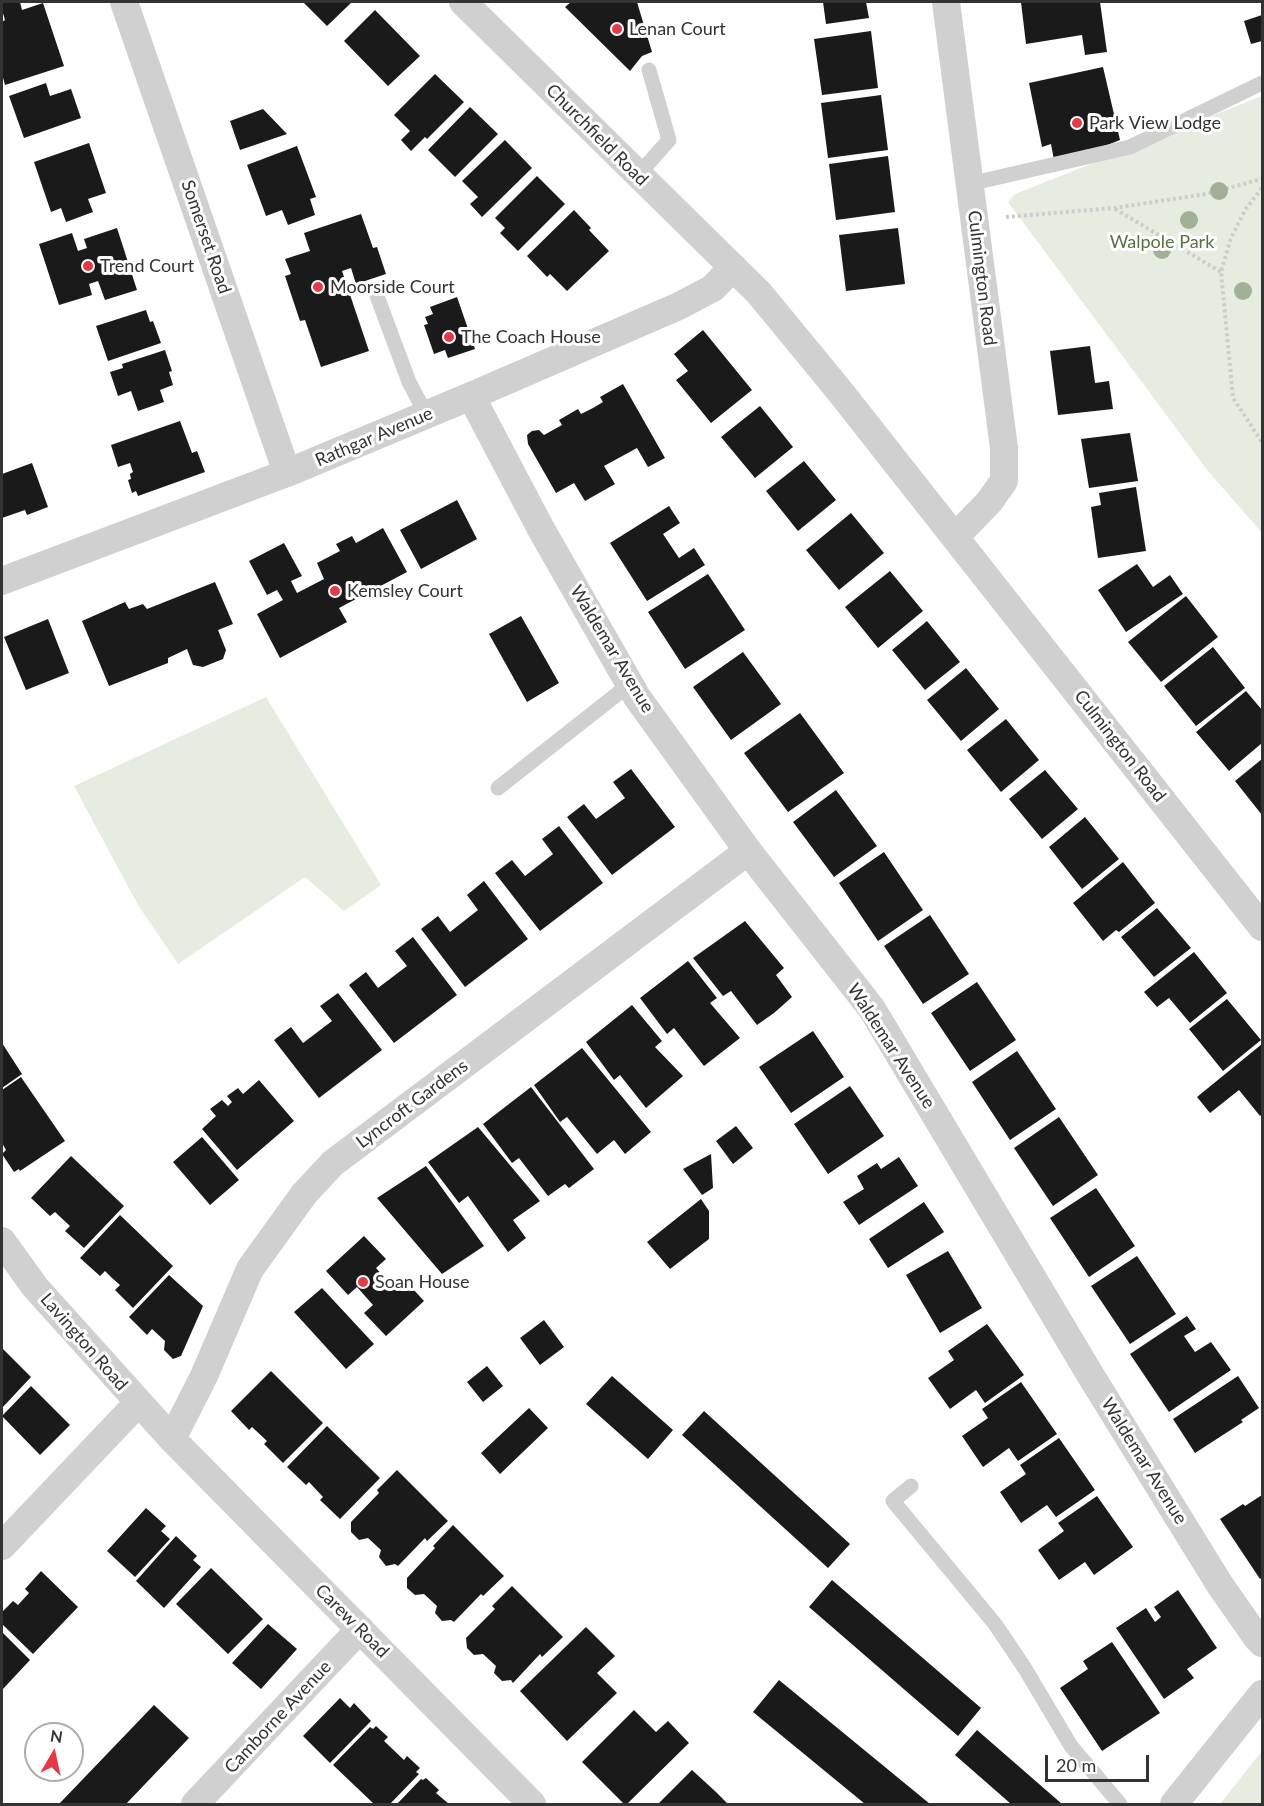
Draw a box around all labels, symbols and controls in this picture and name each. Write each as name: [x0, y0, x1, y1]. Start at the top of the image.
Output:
place label: Lenan Court: [629, 18, 726, 40]
marker: Lenan Court: [610, 22, 624, 36]
street label: Churchfield Road: [541, 79, 653, 191]
place label: Park View Lodge: [1089, 112, 1221, 134]
marker: Park View Lodge: [1070, 116, 1084, 130]
street label: Somerset Road: [176, 177, 236, 297]
street label: Culmington Road: [963, 209, 1001, 347]
park label: Walpole Park: [1110, 231, 1214, 253]
place label: Trend Court: [100, 255, 194, 277]
marker: Trend Court: [81, 259, 95, 273]
place label: Moorside Court: [330, 276, 455, 298]
marker: Moorside Court: [311, 280, 325, 294]
place label: The Coach House: [461, 326, 601, 348]
marker: The Coach House: [442, 330, 456, 344]
street label: Rathgar Avenue: [312, 403, 436, 471]
place label: Kemsley Court: [347, 580, 463, 602]
street label: Waldemar Avenue: [565, 581, 659, 717]
marker: Kemsley Court: [328, 584, 342, 598]
street label: Culmington Road: [1070, 686, 1170, 806]
street label: Waldemar Avenue: [842, 979, 940, 1113]
street label: Lyncroft Gardens: [352, 1055, 472, 1153]
place label: Soan House: [375, 1271, 470, 1293]
marker: Soan House: [356, 1275, 370, 1289]
street label: Lavington Road: [36, 1289, 132, 1395]
street label: Waldemar Avenue: [1096, 1394, 1192, 1528]
street label: Carew Road: [311, 1580, 393, 1662]
street label: Camborne Avenue: [220, 1656, 336, 1778]
north arrow: [24, 1722, 84, 1782]
text: N: [49, 1725, 64, 1746]
scale bar: [1048, 1743, 1152, 1781]
text: 20 m: [1056, 1754, 1096, 1776]

